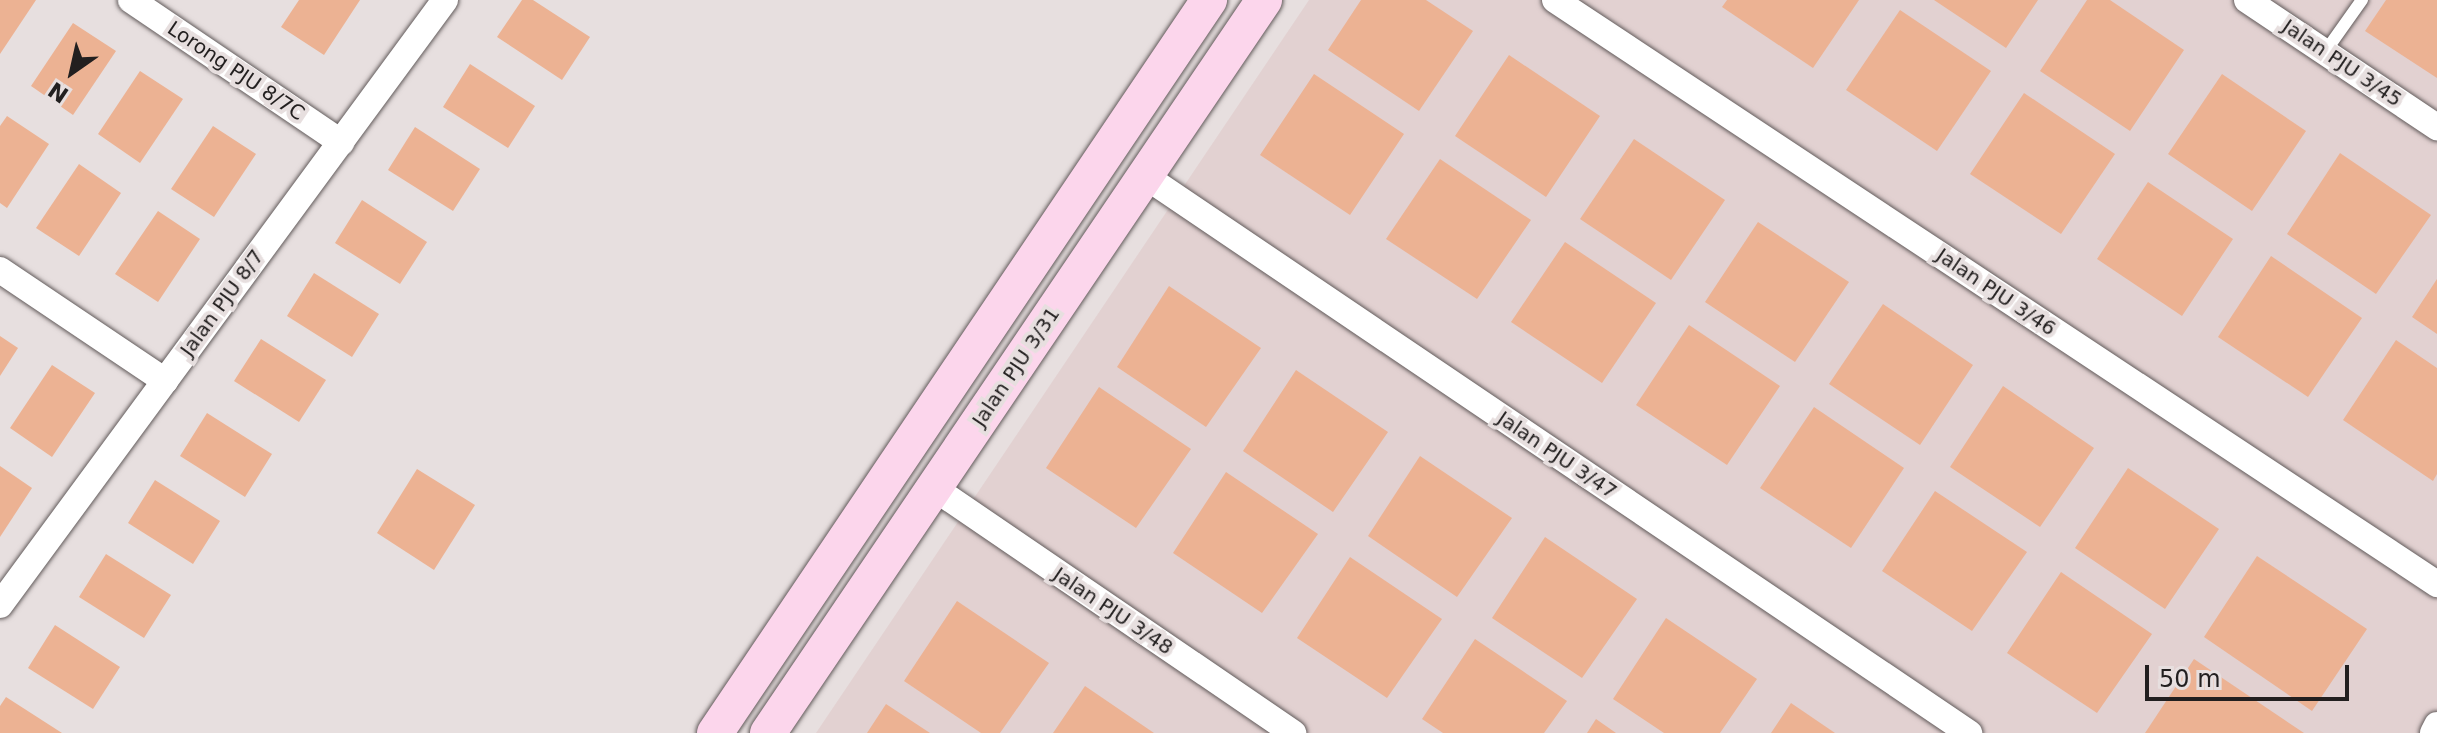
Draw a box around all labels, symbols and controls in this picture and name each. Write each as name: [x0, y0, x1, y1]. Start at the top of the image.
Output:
street label: Jalan PJU 3/45: [2278, 14, 2406, 112]
street label: Lorong PJU 8/7C: [163, 16, 309, 126]
north arrow: [32, 32, 112, 112]
text: N: [44, 77, 73, 108]
street label: Jalan PJU 3/46: [1932, 243, 2060, 341]
street label: Jalan PJU 8/7: [175, 245, 269, 361]
street label: Jalan PJU 3/31: [967, 303, 1065, 431]
street label: Jalan PJU 3/47: [1493, 406, 1621, 504]
street label: Jalan PJU 3/48: [1049, 562, 1177, 660]
scale bar: [2149, 649, 2353, 699]
text: 50 m: [2159, 665, 2221, 693]

